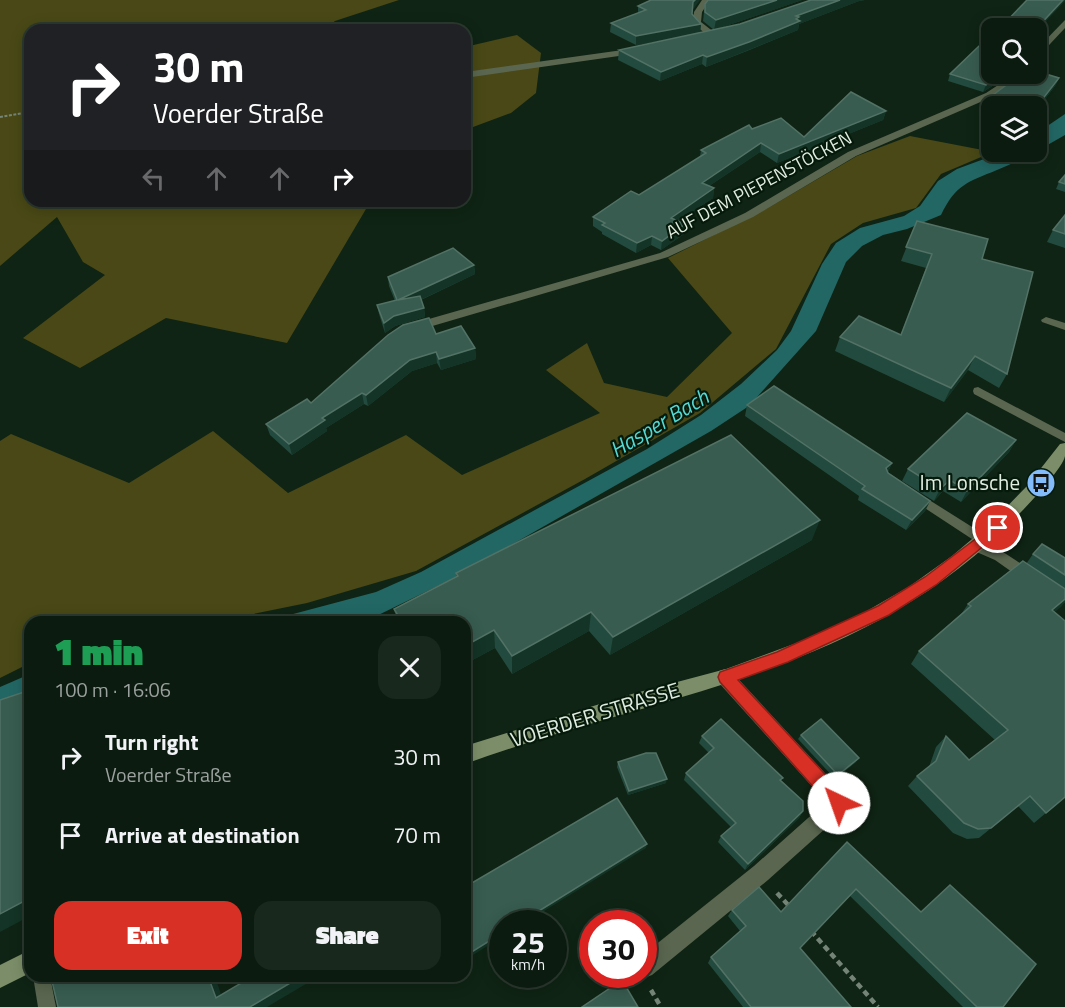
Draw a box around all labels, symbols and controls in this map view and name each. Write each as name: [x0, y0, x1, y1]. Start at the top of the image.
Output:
map controls: [981, 18, 1047, 162]
button: search: [981, 18, 1047, 84]
text: 30 m: [153, 34, 245, 98]
icon: right: [54, 48, 132, 126]
text: Voerder Straße: [153, 92, 324, 133]
button: layers: [981, 96, 1047, 162]
street label: AUF DEM PIEPENSTÖCKEN: [661, 124, 857, 245]
icon: left: [137, 162, 170, 195]
icon: ahead: [200, 162, 233, 195]
icon: ahead: [263, 162, 296, 195]
icon: right: [326, 162, 359, 195]
water label: Hasper Bach: [603, 379, 716, 466]
place label: Im Lonsche: [920, 466, 1020, 498]
bus stop icon: Im Lonsche: [1025, 467, 1057, 499]
pin: [972, 502, 1023, 553]
icon: arrive: [981, 511, 1014, 544]
text: 1 min: [54, 624, 143, 679]
button: close: [378, 636, 441, 699]
street label: VOERDER STRASSE: [506, 673, 683, 755]
text: 100 m · 16:06: [54, 674, 171, 705]
text: Turn right: [105, 725, 199, 759]
text: 30 m: [393, 740, 441, 774]
icon: right: [54, 741, 87, 774]
text: Voerder Straße: [105, 759, 232, 790]
position arrow: [807, 771, 871, 835]
text: Arrive at destination: [105, 818, 300, 852]
text: 70 m: [393, 818, 441, 852]
icon: arrive: [54, 819, 87, 852]
button: Exit: [54, 901, 242, 970]
button: Share: [254, 901, 441, 970]
speed limit sign: 30: [579, 910, 657, 988]
text: 25: [511, 919, 545, 965]
text: km/h: [511, 953, 545, 976]

